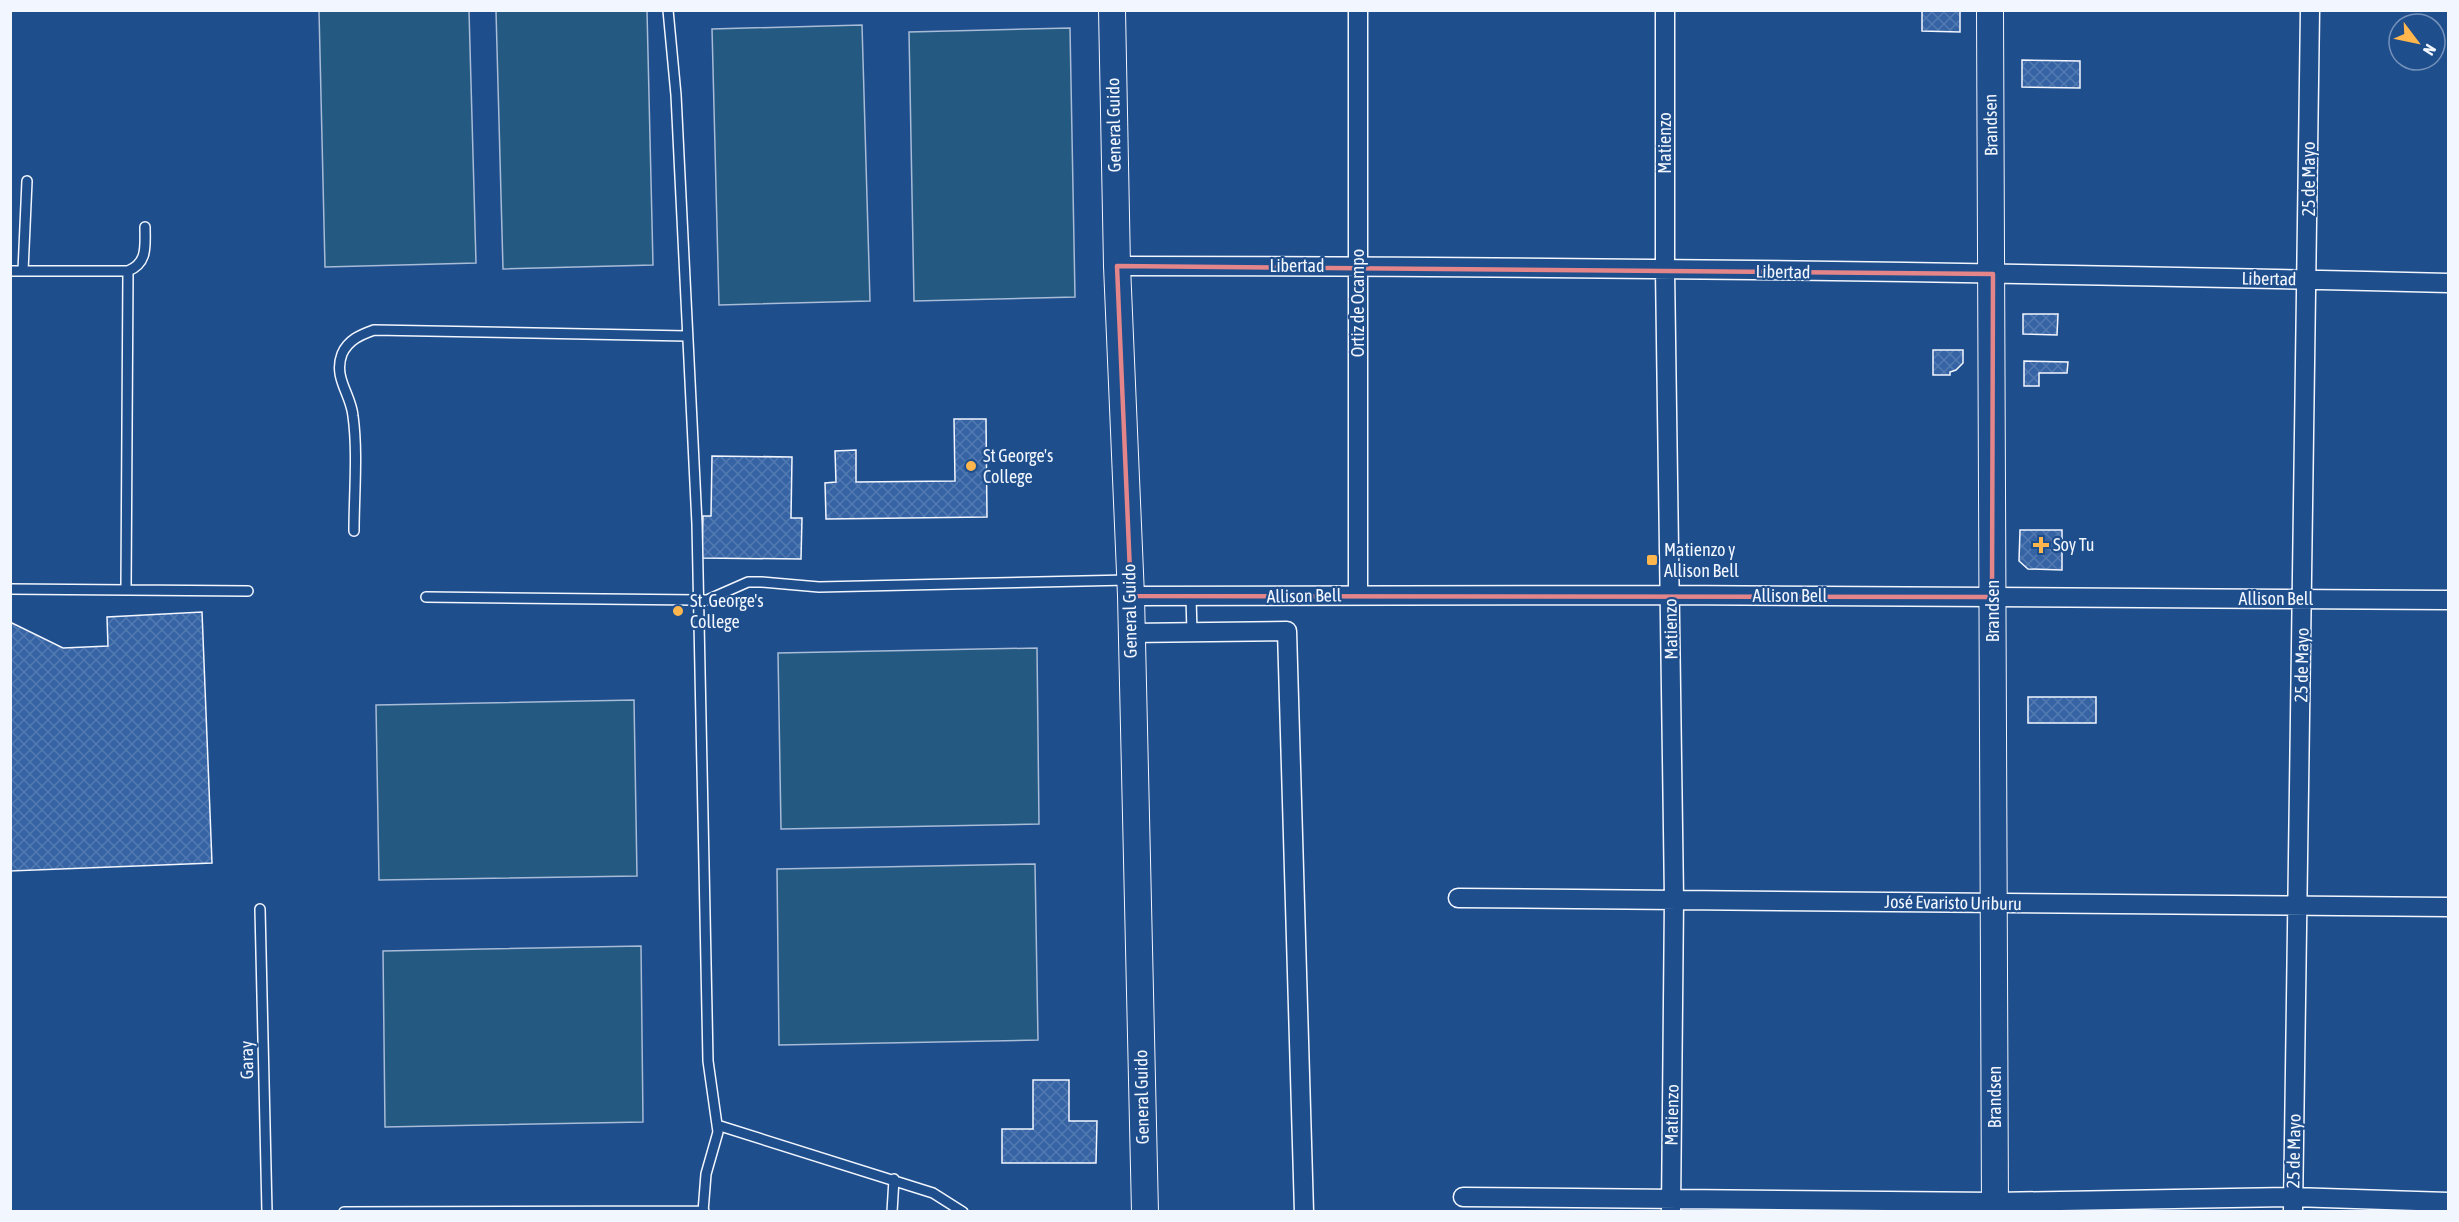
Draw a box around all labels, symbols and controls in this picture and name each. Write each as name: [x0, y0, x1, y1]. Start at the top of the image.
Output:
north arrow: [2387, 12, 2447, 72]
text: N: [2420, 41, 2440, 59]
street label: General Guido: [1102, 78, 1125, 172]
street label: Brandsen: [1979, 94, 2002, 156]
street label: Matienzo: [1654, 112, 1675, 174]
street label: 25 de Mayo: [2298, 142, 2319, 216]
street label: Ortiz de Ocampo: [1347, 249, 1368, 357]
street label: Libertad: [1269, 255, 1325, 276]
street label: Libertad: [1755, 261, 1811, 282]
street label: Libertad: [2241, 268, 2297, 289]
place label: St George's College: [983, 445, 1053, 487]
marker: St George's College: [964, 459, 978, 473]
place label: Soy Tu: [2053, 534, 2094, 555]
marker: Soy Tu: [2034, 538, 2048, 552]
place label: Matienzo y Allison Bell: [1664, 539, 1739, 581]
marker: Matienzo y Allison Bell: [1645, 553, 1659, 567]
street label: General Guido: [1118, 564, 1141, 658]
street label: Brandsen: [1982, 580, 2003, 642]
street label: Allison Bell: [1266, 584, 1342, 607]
street label: Allison Bell: [1753, 585, 1828, 606]
street label: Allison Bell: [2239, 588, 2314, 609]
place label: St. George's College: [690, 590, 764, 632]
street label: Matienzo: [1659, 598, 1682, 660]
marker: St. George's College: [671, 604, 685, 618]
street label: 25 de Mayo: [2290, 627, 2313, 703]
street label: José Evaristo Uriburu: [1884, 891, 2022, 914]
street label: Garay: [236, 1041, 257, 1080]
street label: General Guido: [1130, 1050, 1153, 1144]
street label: Brandsen: [1984, 1066, 2005, 1128]
street label: Matienzo: [1660, 1084, 1683, 1146]
street label: 25 de Mayo: [2282, 1113, 2305, 1189]

